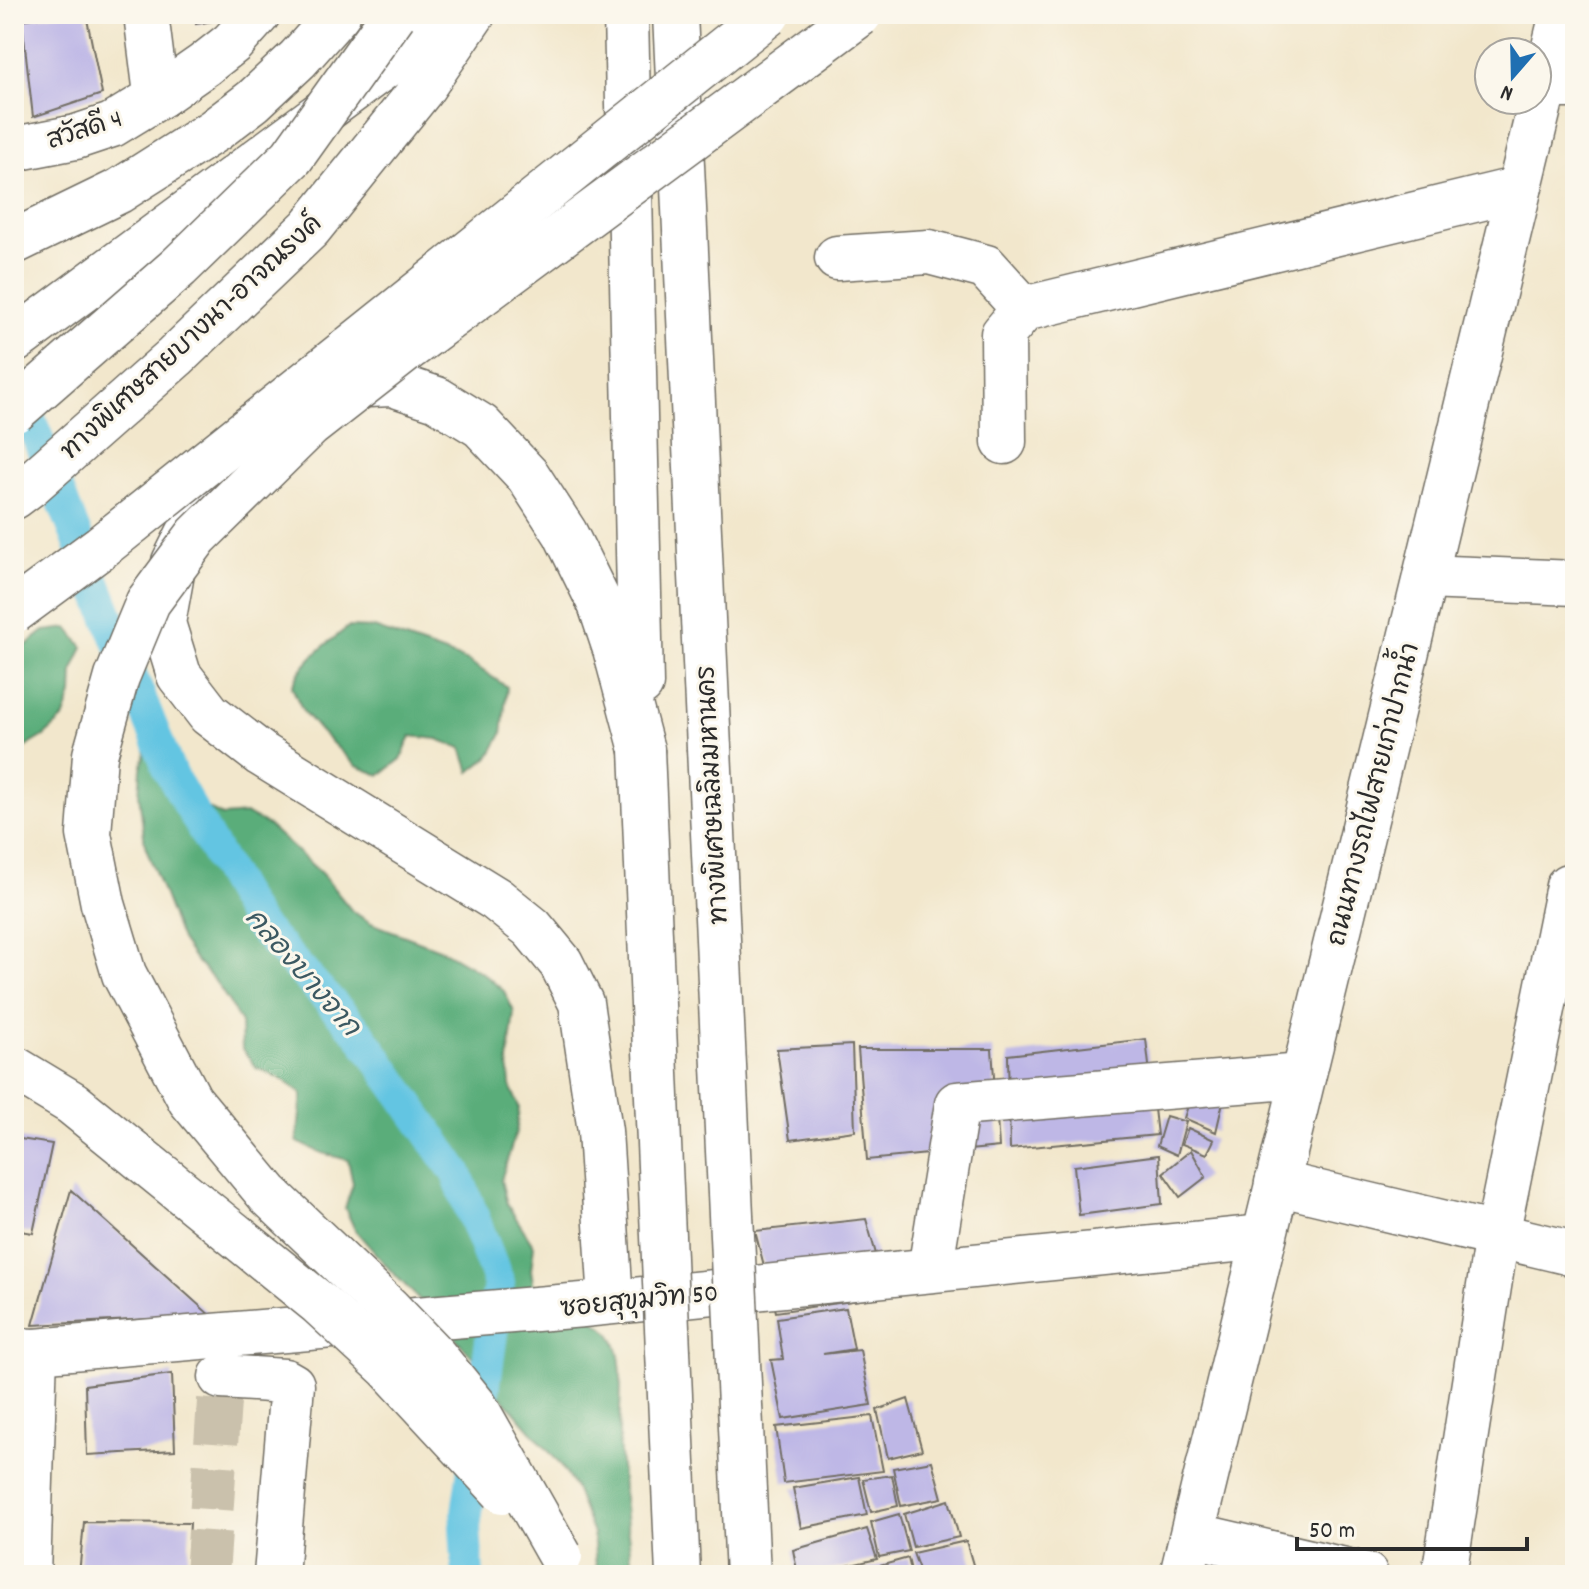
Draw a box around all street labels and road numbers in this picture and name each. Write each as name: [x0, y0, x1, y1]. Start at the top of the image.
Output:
street label: สวัสดี 4: [43, 102, 128, 161]
street label: ทางพิเศษสายบางนา-อาจณรงค์: [53, 206, 332, 470]
street label: ถนนทางรถไฟสายเก่าปากน้ำ: [1312, 637, 1431, 950]
street label: ทางพิเศษเฉลิมมหานคร: [689, 664, 740, 926]
street label: ซอยสุขุมวิท 50: [559, 1276, 720, 1329]

